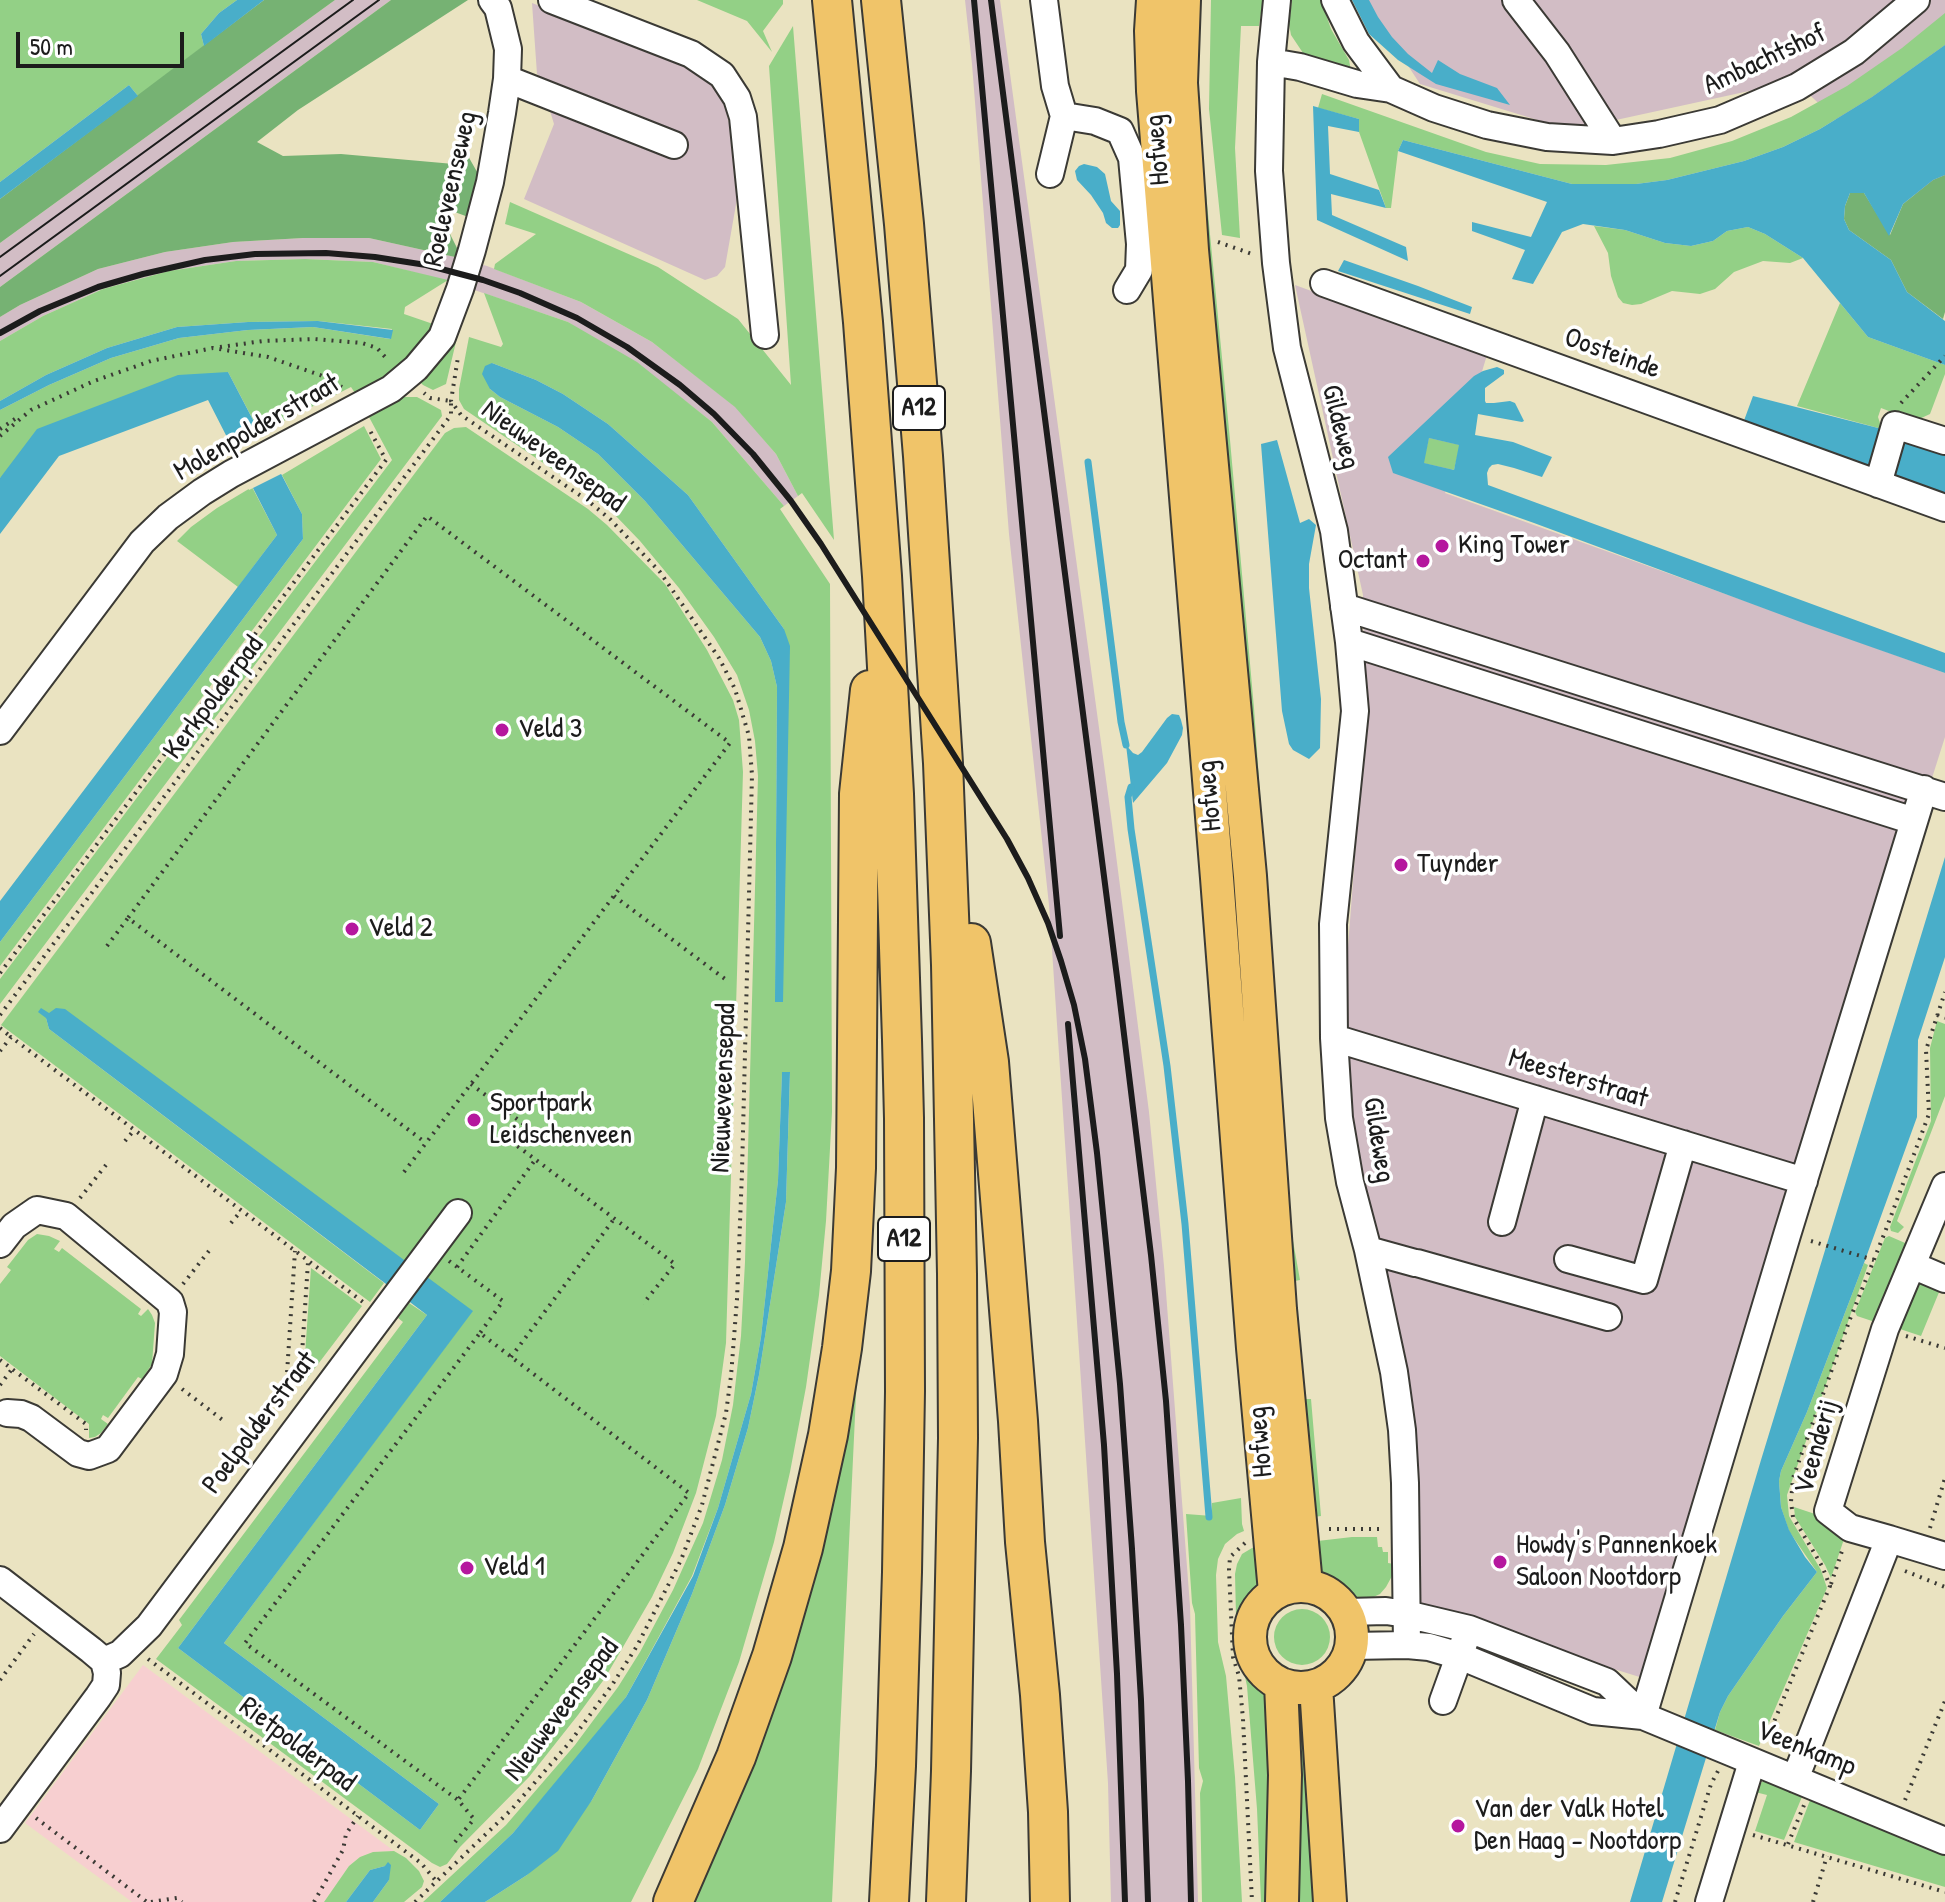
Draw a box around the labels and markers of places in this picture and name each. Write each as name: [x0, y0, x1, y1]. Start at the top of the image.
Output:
place label: King Tower: [1458, 529, 1570, 563]
marker: King Tower: [1433, 537, 1451, 555]
place label: Octant: [1338, 544, 1407, 578]
marker: Octant: [1414, 552, 1432, 570]
place label: Veld 3: [518, 713, 582, 747]
marker: Veld 3: [493, 721, 511, 739]
place label: Tuynder: [1417, 848, 1499, 882]
marker: Tuynder: [1392, 856, 1410, 874]
place label: Veld 2: [368, 912, 433, 946]
marker: Veld 2: [343, 920, 361, 938]
place label: Sportpark Leidschenveen: [490, 1087, 632, 1153]
marker: Sportpark Leidschenveen: [465, 1111, 483, 1129]
place label: Howdy's Pannenkoek Saloon Nootdorp: [1516, 1529, 1717, 1595]
place label: Veld 1: [483, 1551, 545, 1585]
marker: Howdy's Pannenkoek Saloon Nootdorp: [1491, 1553, 1509, 1571]
marker: Veld 1: [458, 1559, 476, 1577]
place label: Van der Valk Hotel Den Haag - Nootdorp: [1474, 1793, 1681, 1859]
marker: Van der Valk Hotel Den Haag - Nootdorp: [1449, 1817, 1467, 1835]

